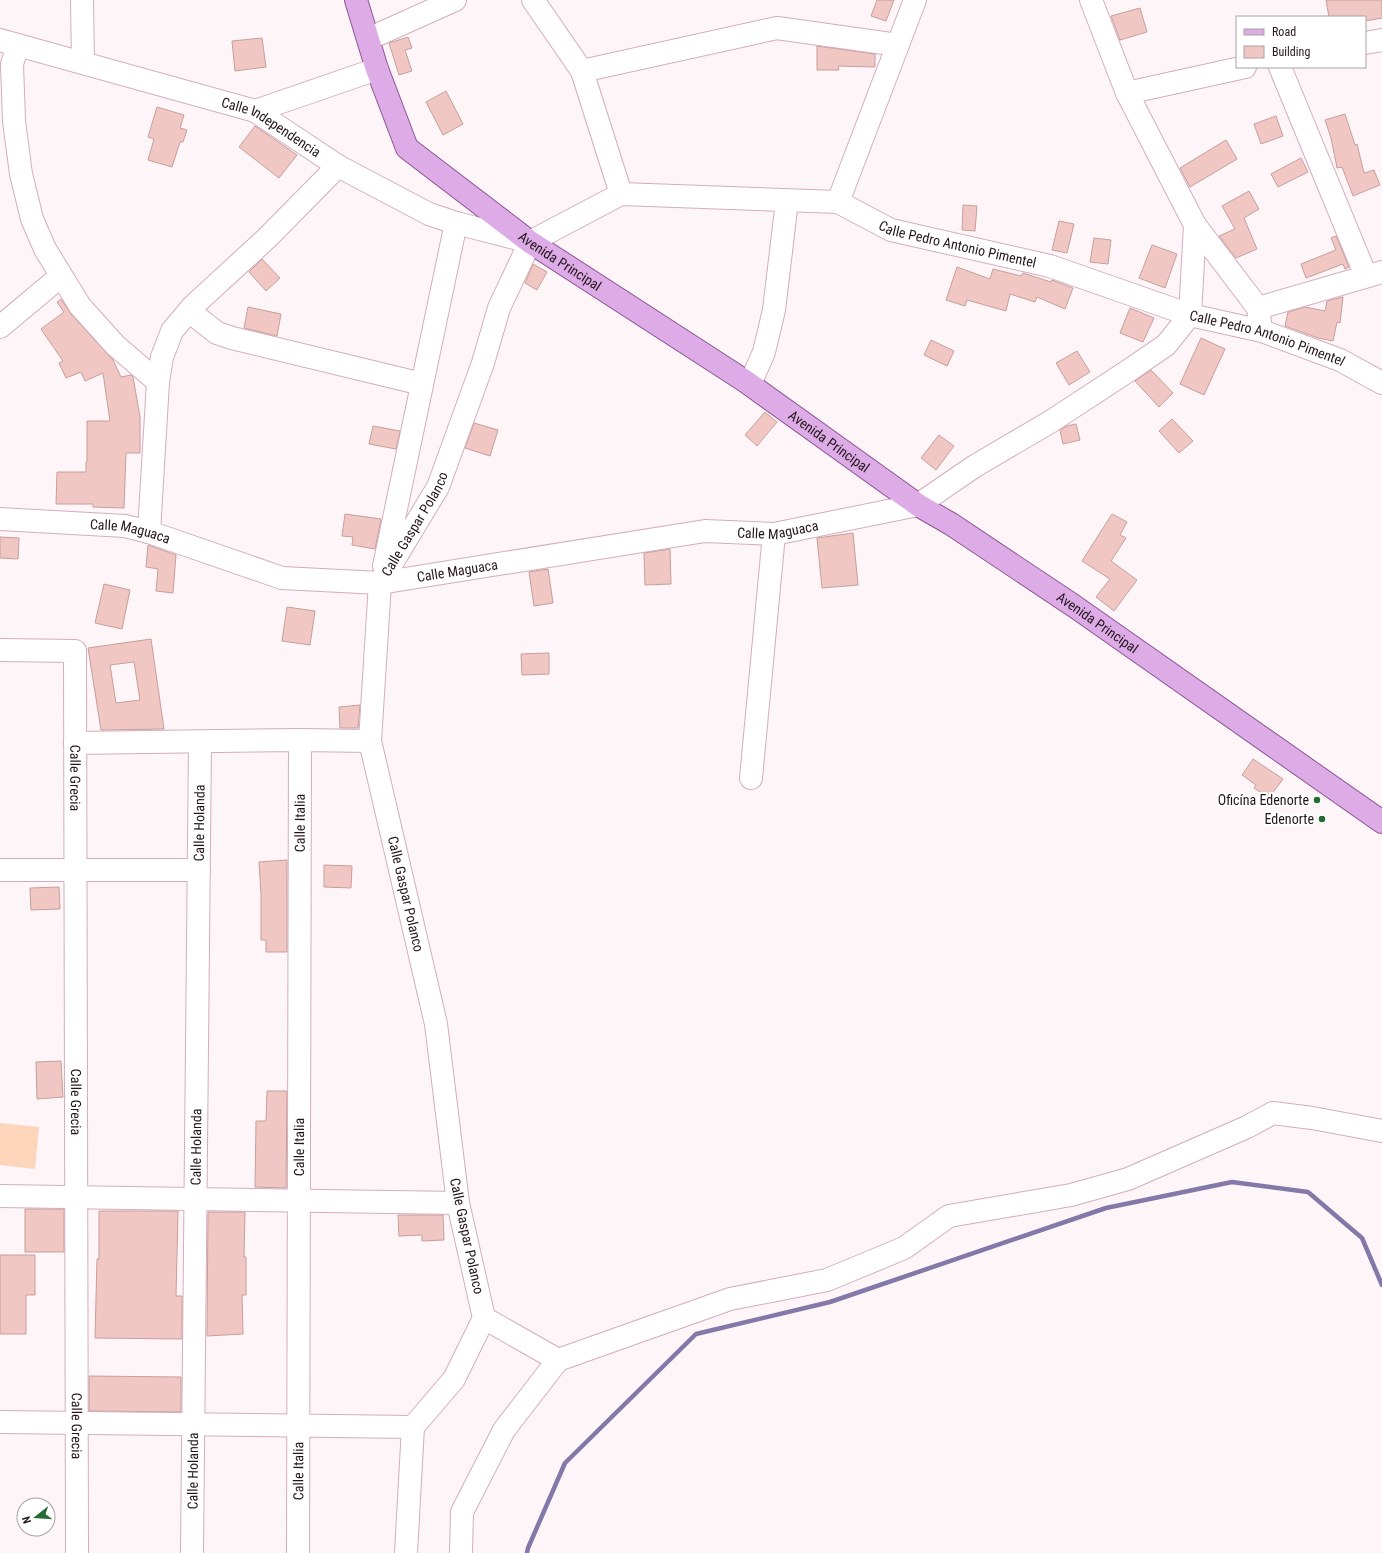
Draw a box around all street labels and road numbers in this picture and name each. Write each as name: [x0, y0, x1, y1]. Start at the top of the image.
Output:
street label: Calle Independencia: [220, 94, 324, 160]
street label: Calle Pedro Antonio Pimentel: [876, 217, 1038, 271]
street label: Avenida Principal: [515, 228, 604, 294]
street label: Calle Pedro Antonio Pimentel: [1188, 307, 1348, 369]
street label: Avenida Principal: [786, 407, 873, 476]
street label: Calle Gaspar Polanco: [378, 470, 451, 579]
street label: Calle Maguaca: [90, 516, 172, 547]
street label: Calle Maguaca: [737, 517, 820, 542]
street label: Calle Maguaca: [416, 556, 499, 585]
street label: Avenida Principal: [1054, 589, 1141, 657]
street label: Calle Grecia: [67, 745, 83, 811]
street label: Calle Holanda: [191, 784, 208, 862]
street label: Calle Italia: [292, 794, 308, 852]
street label: Calle Gaspar Polanco: [385, 835, 427, 953]
street label: Calle Grecia: [68, 1069, 84, 1135]
street label: Calle Holanda: [188, 1108, 204, 1186]
street label: Calle Italia: [291, 1118, 307, 1176]
street label: Calle Gaspar Polanco: [447, 1177, 487, 1295]
street label: Calle Grecia: [69, 1393, 85, 1459]
street label: Calle Holanda: [184, 1432, 201, 1510]
street label: Calle Italia: [290, 1442, 306, 1500]

